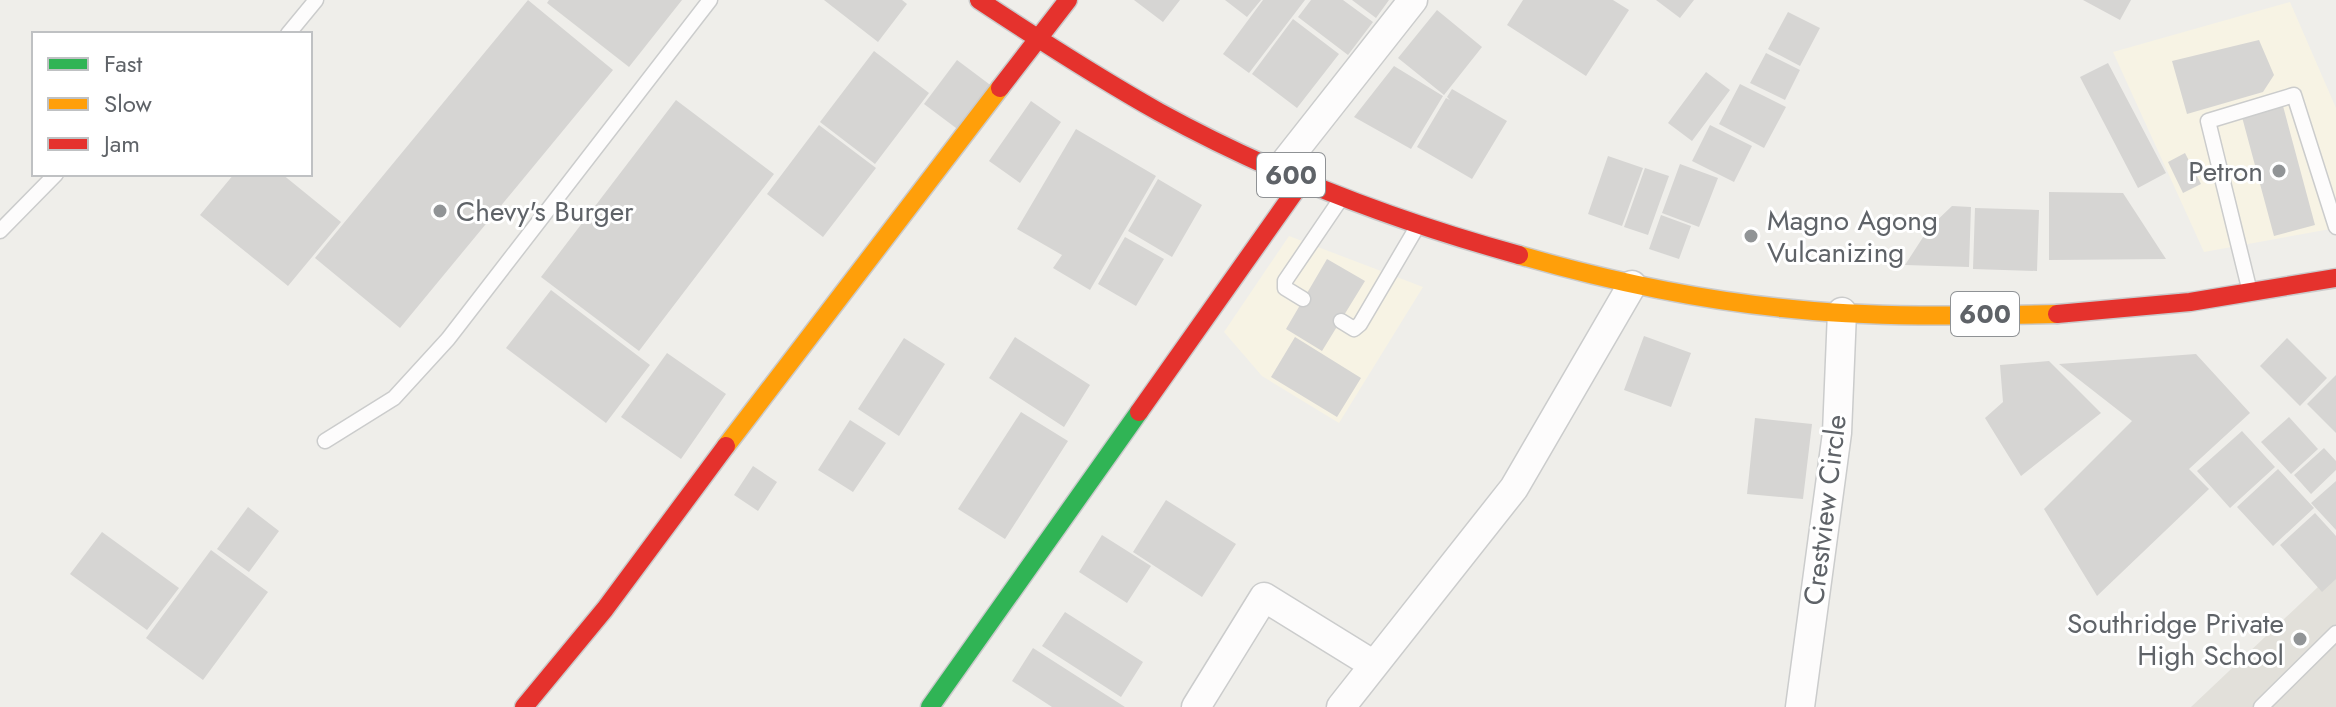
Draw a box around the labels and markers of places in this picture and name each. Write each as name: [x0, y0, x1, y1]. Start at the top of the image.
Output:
place label: Petron: [2188, 151, 2263, 192]
marker: Petron: [2270, 162, 2288, 180]
place label: Chevy's Burger: [456, 191, 634, 232]
place label: Magno Agong Vulcanizing: [1767, 200, 1938, 273]
marker: Chevy's Burger: [431, 202, 449, 220]
marker: Magno Agong Vulcanizing: [1742, 227, 1760, 245]
place label: Southridge Private High School: [2067, 603, 2284, 676]
marker: Southridge Private High School: [2291, 630, 2309, 648]

